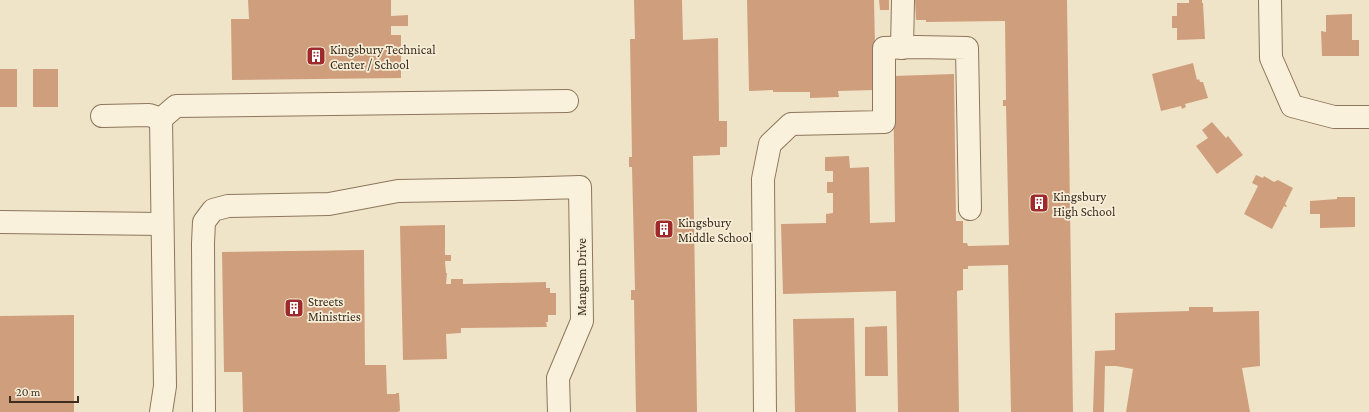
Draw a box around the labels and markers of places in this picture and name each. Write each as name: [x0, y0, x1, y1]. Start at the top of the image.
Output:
place label: Kingsbury Technical Center / School: [330, 42, 436, 72]
building icon: Kingsbury Technical Center / School: [305, 45, 327, 67]
place label: Kingsbury High School: [1053, 189, 1116, 219]
building icon: Kingsbury High School: [1028, 192, 1050, 214]
place label: Kingsbury Middle School: [678, 215, 753, 245]
building icon: Kingsbury Middle School: [653, 218, 675, 240]
place label: Streets Ministries: [308, 294, 361, 324]
building icon: Streets Ministries: [283, 297, 305, 319]

